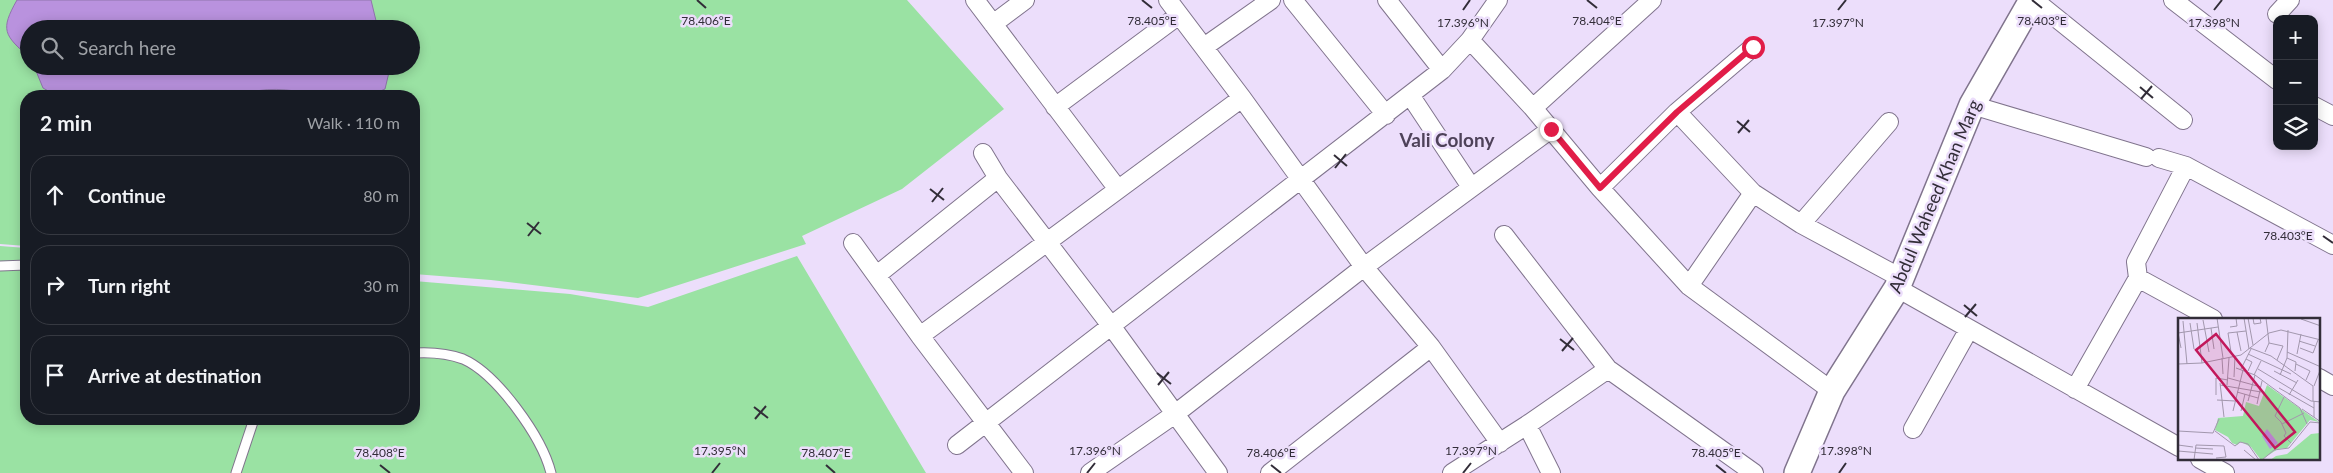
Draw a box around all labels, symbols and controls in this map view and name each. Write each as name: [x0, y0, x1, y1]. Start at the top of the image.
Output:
text: 78.406°E: [681, 13, 731, 28]
text: 78.405°E: [1127, 13, 1177, 28]
text: 78.404°E: [1572, 13, 1622, 28]
text: 78.403°E: [2017, 13, 2067, 28]
text: 17.396°N: [1437, 15, 1489, 30]
text: 17.397°N: [1812, 15, 1864, 30]
text: 17.398°N: [2188, 15, 2240, 30]
map controls: [2273, 15, 2318, 150]
button: +: [2273, 15, 2318, 60]
search box: [20, 20, 420, 75]
icon: search: [38, 34, 66, 62]
text: Search here: [78, 36, 176, 59]
route start: [1742, 36, 1765, 59]
button: −: [2273, 60, 2318, 105]
street label: Abdul Waheed Khan Marg: [1883, 96, 1985, 296]
button: layers: [2273, 105, 2318, 150]
text: 2 min: [40, 110, 92, 135]
text: Walk · 110 m: [307, 113, 400, 132]
route end: [1540, 118, 1563, 141]
district label: Vali Colony: [1399, 128, 1495, 151]
icon: ahead: [41, 181, 69, 209]
text: Continue: [88, 184, 166, 207]
text: 80 m: [363, 186, 399, 205]
text: 78.403°E: [2263, 228, 2313, 243]
icon: right: [41, 271, 69, 299]
text: Turn right: [88, 274, 170, 297]
text: 30 m: [363, 276, 399, 295]
inset map: [2178, 318, 2320, 460]
icon: arrive: [41, 361, 69, 389]
text: Arrive at destination: [88, 364, 261, 387]
text: 17.395°N: [694, 443, 746, 458]
text: 17.396°N: [1069, 443, 1121, 458]
text: 17.397°N: [1445, 443, 1497, 458]
text: 17.398°N: [1820, 443, 1872, 458]
text: 78.408°E: [355, 445, 405, 460]
text: 78.407°E: [801, 445, 851, 460]
text: 78.406°E: [1246, 445, 1296, 460]
text: 78.405°E: [1691, 445, 1741, 460]

